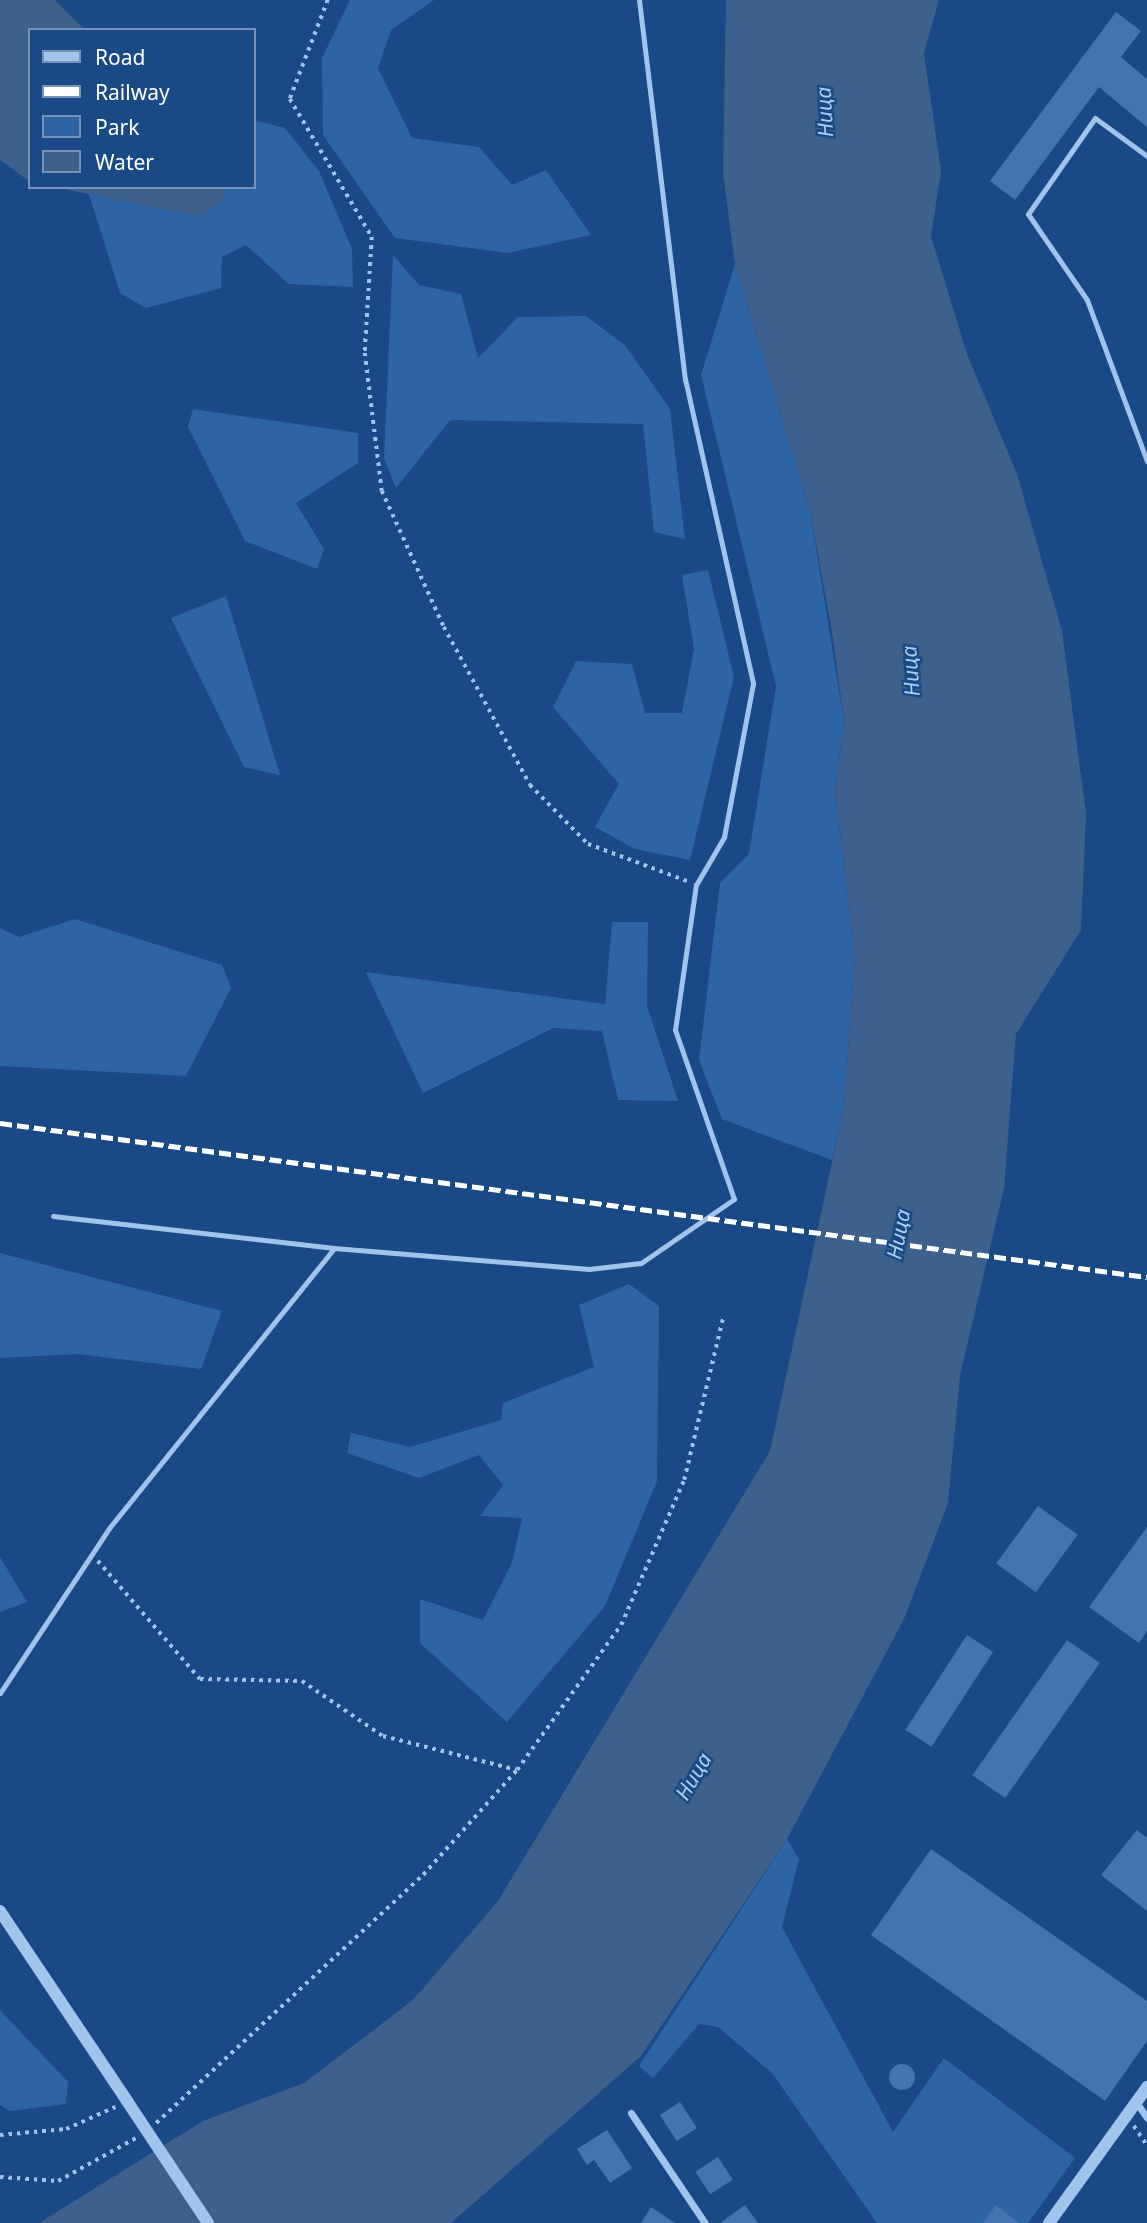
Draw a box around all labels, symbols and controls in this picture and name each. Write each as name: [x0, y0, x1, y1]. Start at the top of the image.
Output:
legend: [28, 28, 256, 189]
text: Road: [95, 43, 145, 71]
text: Railway: [95, 78, 170, 106]
water label: Ница: [810, 86, 838, 138]
text: Park: [95, 113, 139, 141]
text: Water: [95, 148, 154, 176]
water label: Ница: [896, 645, 924, 697]
water label: Ница: [881, 1207, 915, 1261]
water label: Ница: [669, 1748, 717, 1804]

